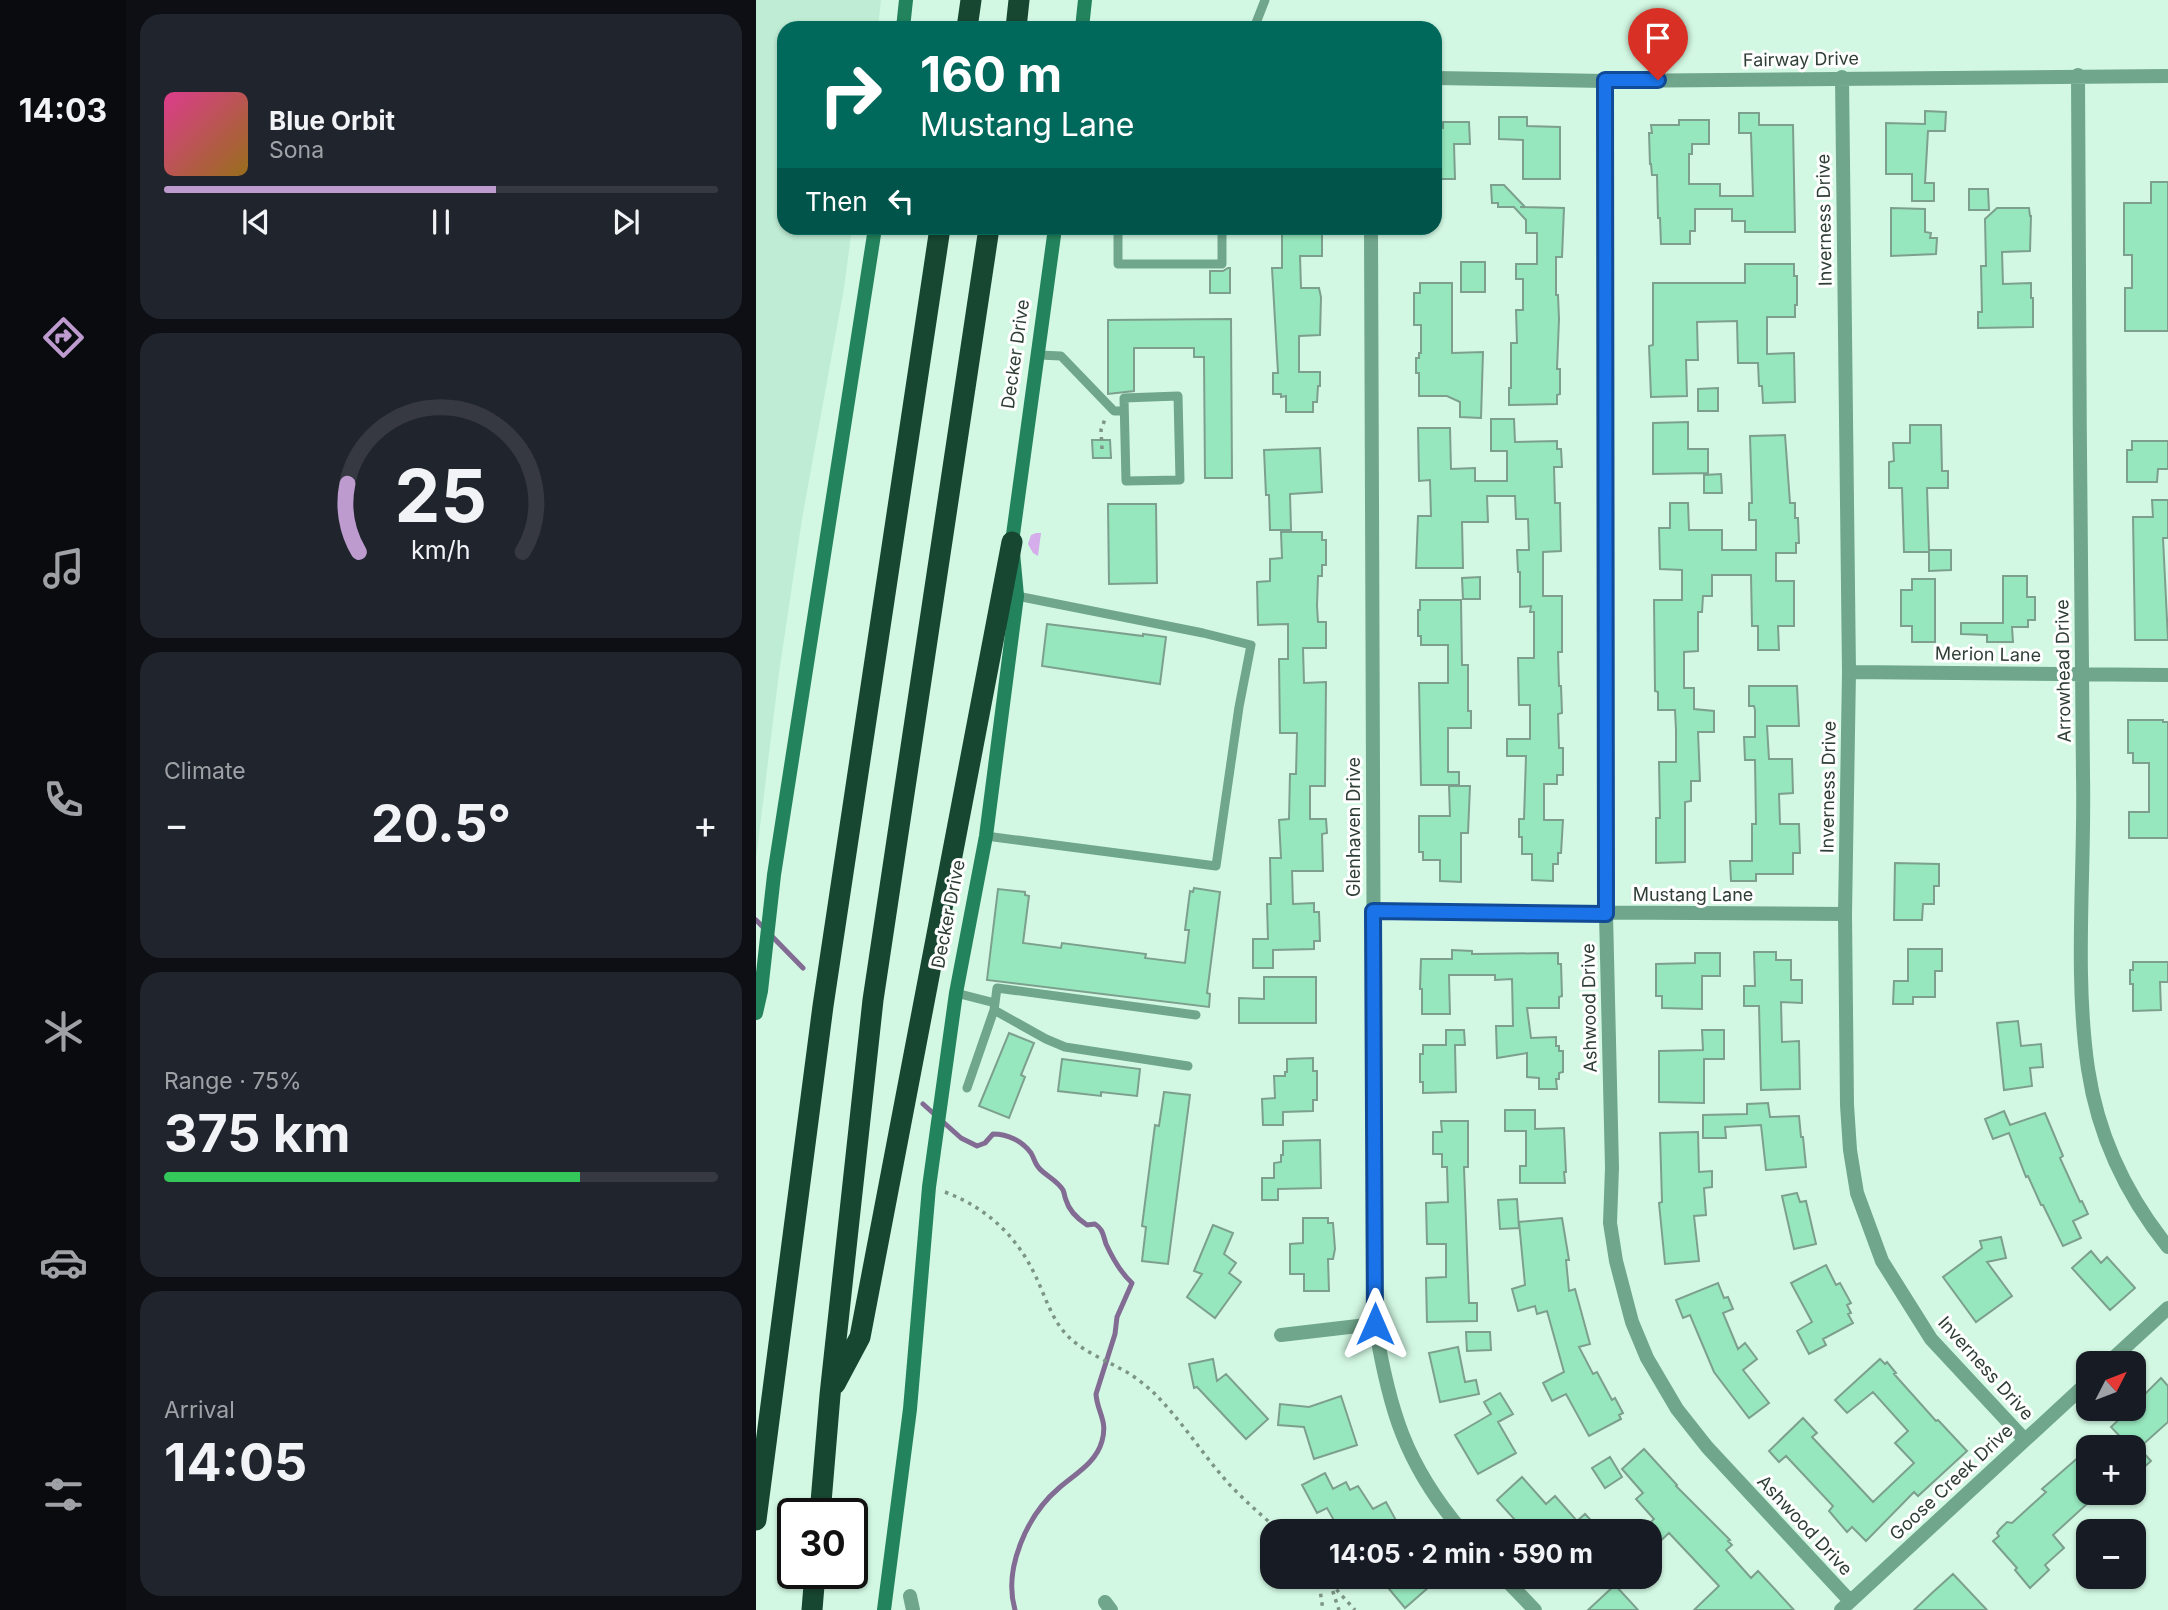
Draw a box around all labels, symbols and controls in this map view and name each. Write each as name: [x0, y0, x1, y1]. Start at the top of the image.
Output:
pin: [1628, 8, 1688, 80]
icon: arrive: [1639, 19, 1677, 57]
text: 160 m: [920, 45, 1062, 104]
street label: Fairway Drive: [1743, 47, 1859, 71]
icon: right: [805, 49, 896, 140]
text: 14:03: [19, 91, 107, 130]
text: Blue Orbit: [269, 105, 395, 136]
text: Mustang Lane: [920, 105, 1134, 144]
text: Sona: [269, 136, 324, 164]
street label: Inverness Drive: [1812, 154, 1836, 286]
icon: left: [882, 182, 920, 220]
text: Then: [805, 186, 868, 217]
icon: previous: [237, 203, 275, 241]
icon: pause: [422, 203, 460, 241]
icon: next: [607, 203, 645, 241]
street label: Decker Drive: [997, 298, 1033, 410]
icon: directions: [39, 313, 88, 362]
text: 25: [395, 451, 487, 540]
text: km/h: [411, 535, 471, 565]
icon: music: [39, 544, 88, 593]
street label: Arrowhead Drive: [2051, 599, 2075, 743]
street label: Merion Lane: [1935, 643, 2041, 665]
street label: Inverness Drive: [1816, 721, 1840, 853]
text: Climate: [164, 757, 246, 785]
street label: Glenhaven Drive: [1343, 757, 1364, 897]
icon: phone: [39, 775, 88, 824]
text: 20.5°: [371, 792, 511, 855]
text: −: [164, 801, 189, 847]
text: +: [693, 801, 718, 847]
street label: Decker Drive: [927, 858, 969, 970]
street label: Mustang Lane: [1633, 884, 1753, 905]
street label: Ashwood Drive: [1577, 943, 1601, 1073]
icon: climate: [39, 1007, 88, 1056]
text: Range · 75%: [164, 1067, 302, 1095]
text: 375 km: [164, 1102, 350, 1165]
icon: car: [39, 1238, 88, 1287]
position arrow: [1338, 1287, 1412, 1361]
street label: Inverness Drive: [1934, 1312, 2038, 1424]
north arrow: [2076, 1351, 2146, 1421]
map controls: [2076, 1351, 2146, 1589]
text: Arrival: [164, 1396, 235, 1424]
street label: Goose Creek Drive: [1885, 1420, 2017, 1544]
text: 14:05: [164, 1431, 307, 1494]
button: +: [2076, 1435, 2146, 1505]
icon: filters: [39, 1470, 88, 1519]
street label: Ashwood Drive: [1753, 1471, 1857, 1579]
speed limit sign: 30: [777, 1498, 868, 1589]
button: −: [2076, 1519, 2146, 1589]
text: 14:05 · 2 min · 590 m: [1329, 1538, 1593, 1569]

